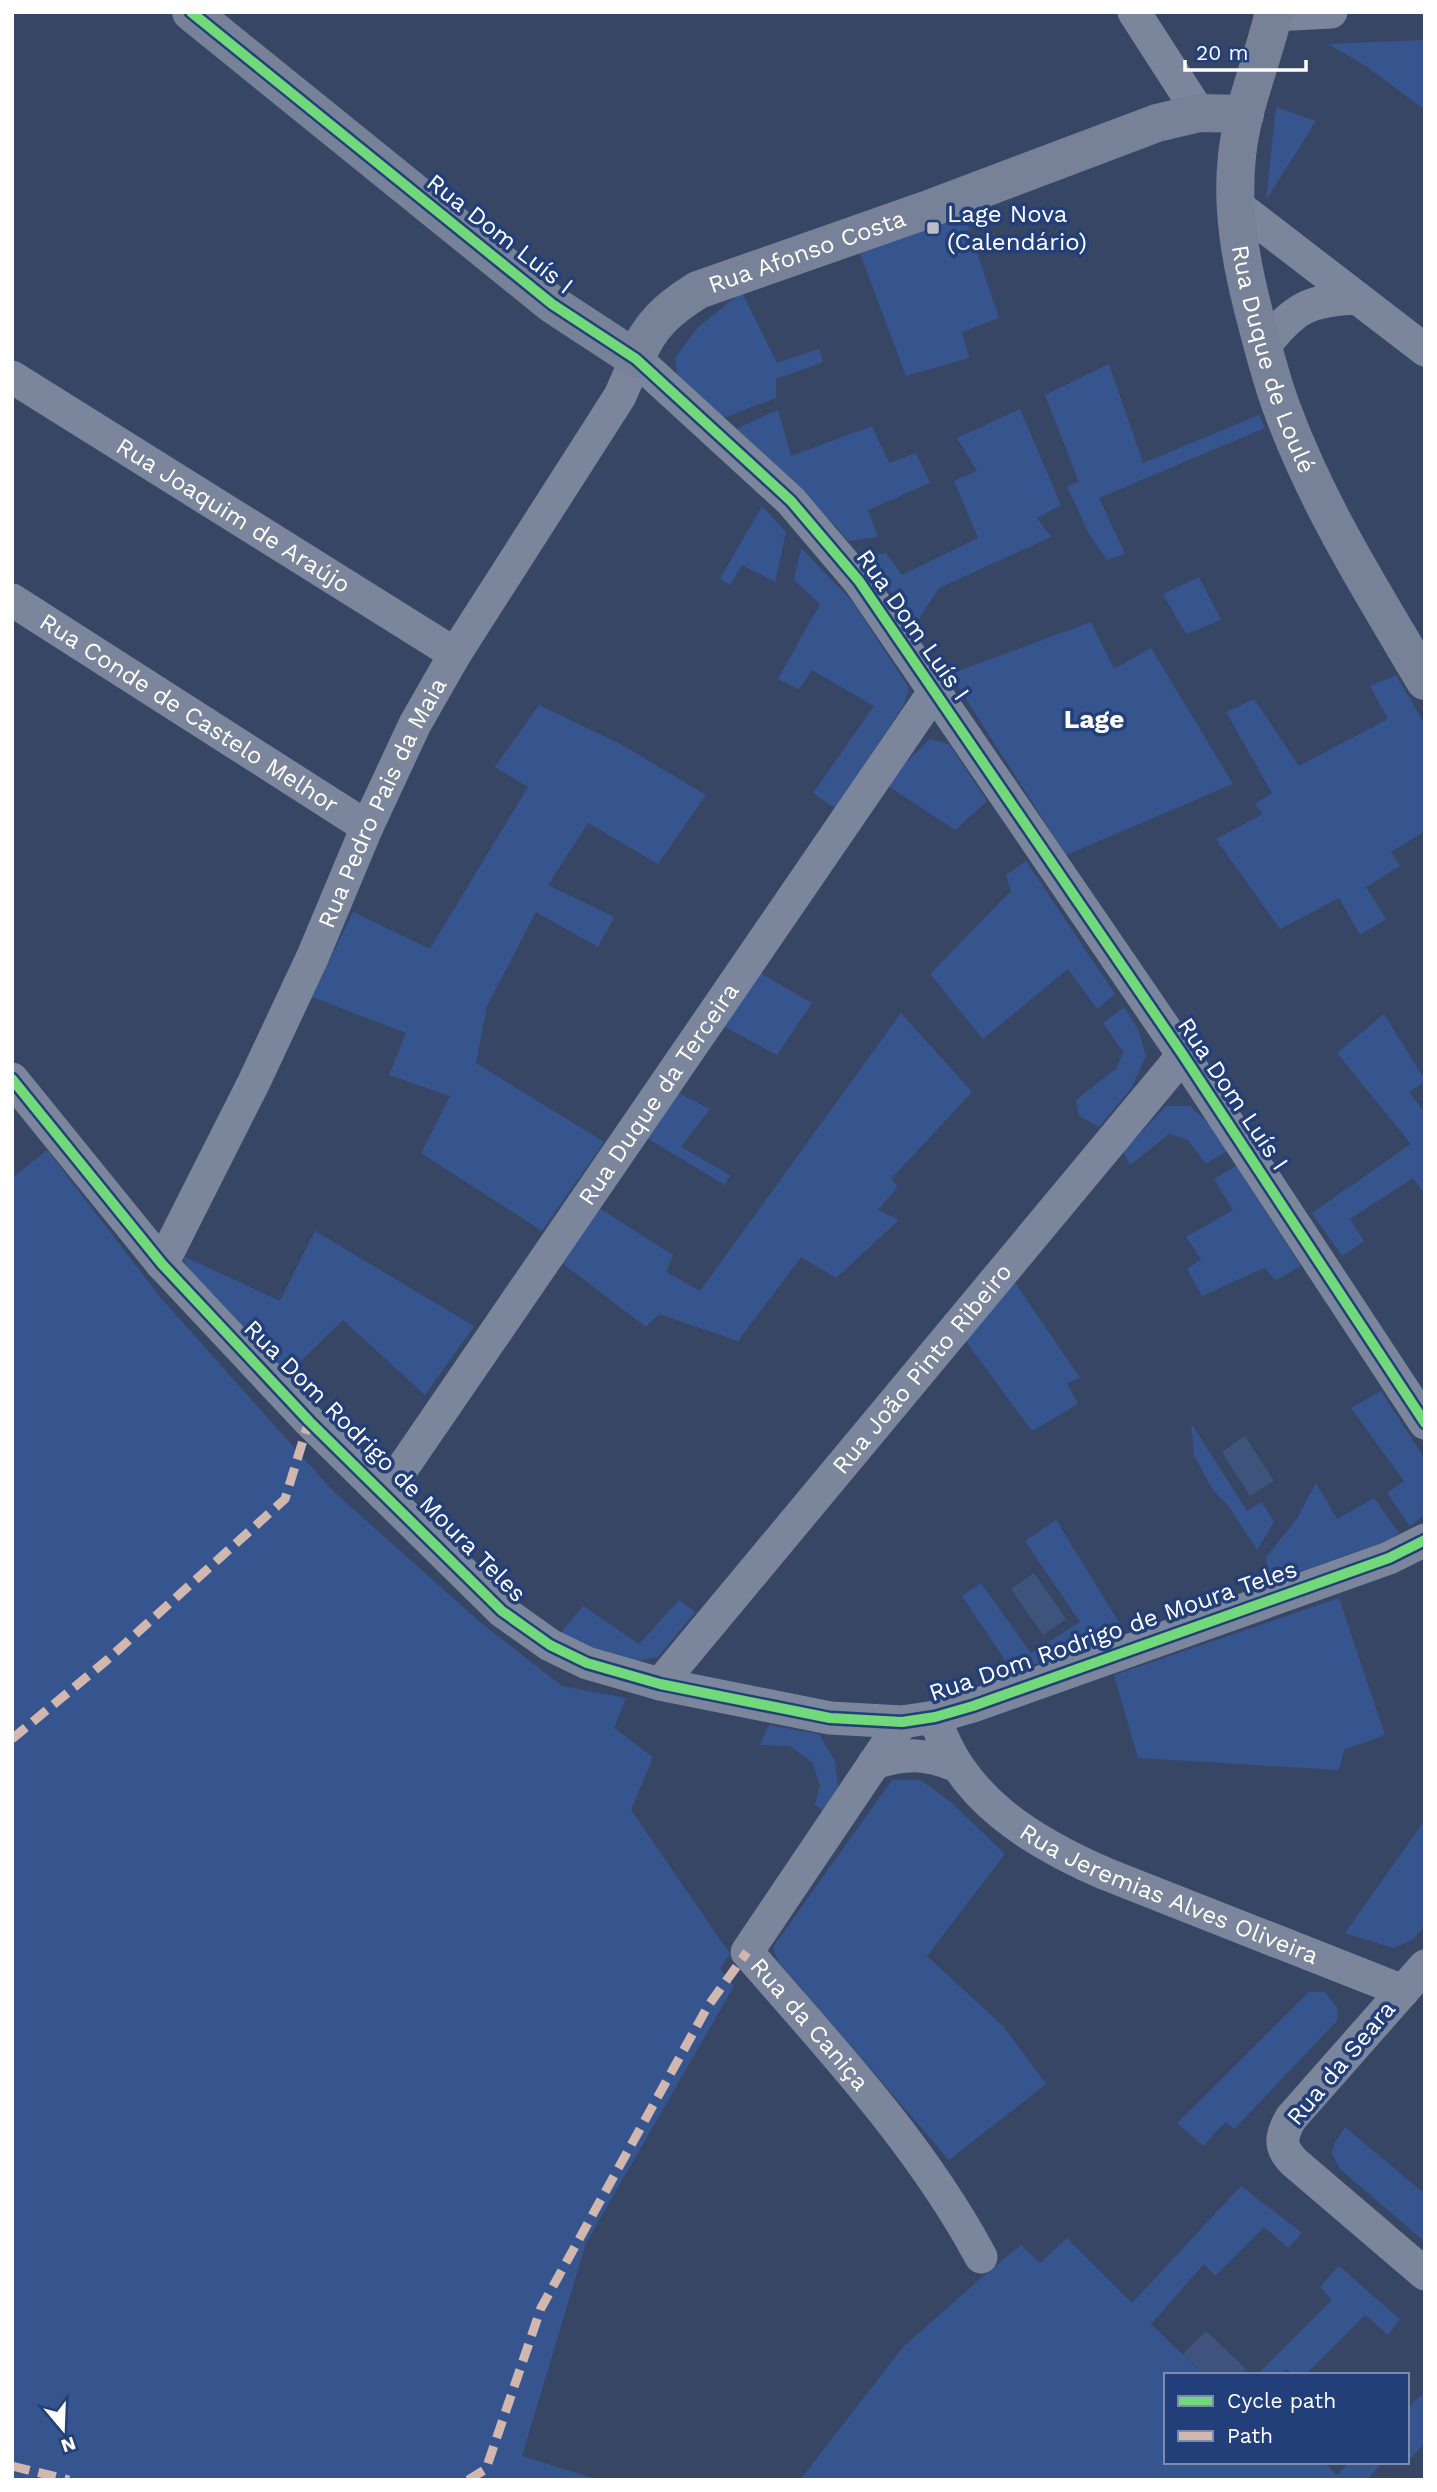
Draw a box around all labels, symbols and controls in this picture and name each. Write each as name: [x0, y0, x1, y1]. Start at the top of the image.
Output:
scale bar: [1185, 28, 1306, 72]
text: 20 m: [1196, 40, 1248, 65]
street label: Rua Dom Luís I: [421, 168, 579, 300]
place label: Lage Nova (Calendário): [947, 200, 1087, 256]
street label: Rua Afonso Costa: [705, 204, 909, 299]
marker: Lage Nova (Calendário): [925, 220, 941, 236]
street label: Rua Duque de Loulé: [1226, 243, 1321, 477]
street label: Rua Joaquim de Araújo: [111, 432, 355, 599]
street label: Rua Dom Luís I: [851, 544, 975, 706]
street label: Rua Conde de Castelo Melhor: [34, 607, 344, 819]
street label: Rua Pedro Pais da Maia: [312, 673, 452, 932]
district label: Lage: [1064, 704, 1124, 734]
street label: Rua Duque da Terceira: [573, 977, 745, 1211]
street label: Rua Dom Luís I: [1172, 1013, 1294, 1175]
street label: Rua João Pinto Ribeiro: [827, 1258, 1018, 1480]
street label: Rua Dom Rodrigo de Moura Teles: [238, 1314, 532, 1608]
street label: Rua Dom Rodrigo de Moura Teles: [925, 1555, 1301, 1707]
street label: Rua Jeremias Alves Oliveira: [1015, 1818, 1322, 1970]
street label: Rua da Caniça: [745, 1952, 875, 2096]
street label: Rua da Seara: [1281, 1995, 1401, 2131]
legend: [1164, 2373, 1409, 2464]
text: Cycle path: [1227, 2388, 1336, 2413]
north arrow: [28, 2394, 98, 2464]
text: Path: [1227, 2423, 1273, 2448]
text: N: [58, 2431, 79, 2458]

